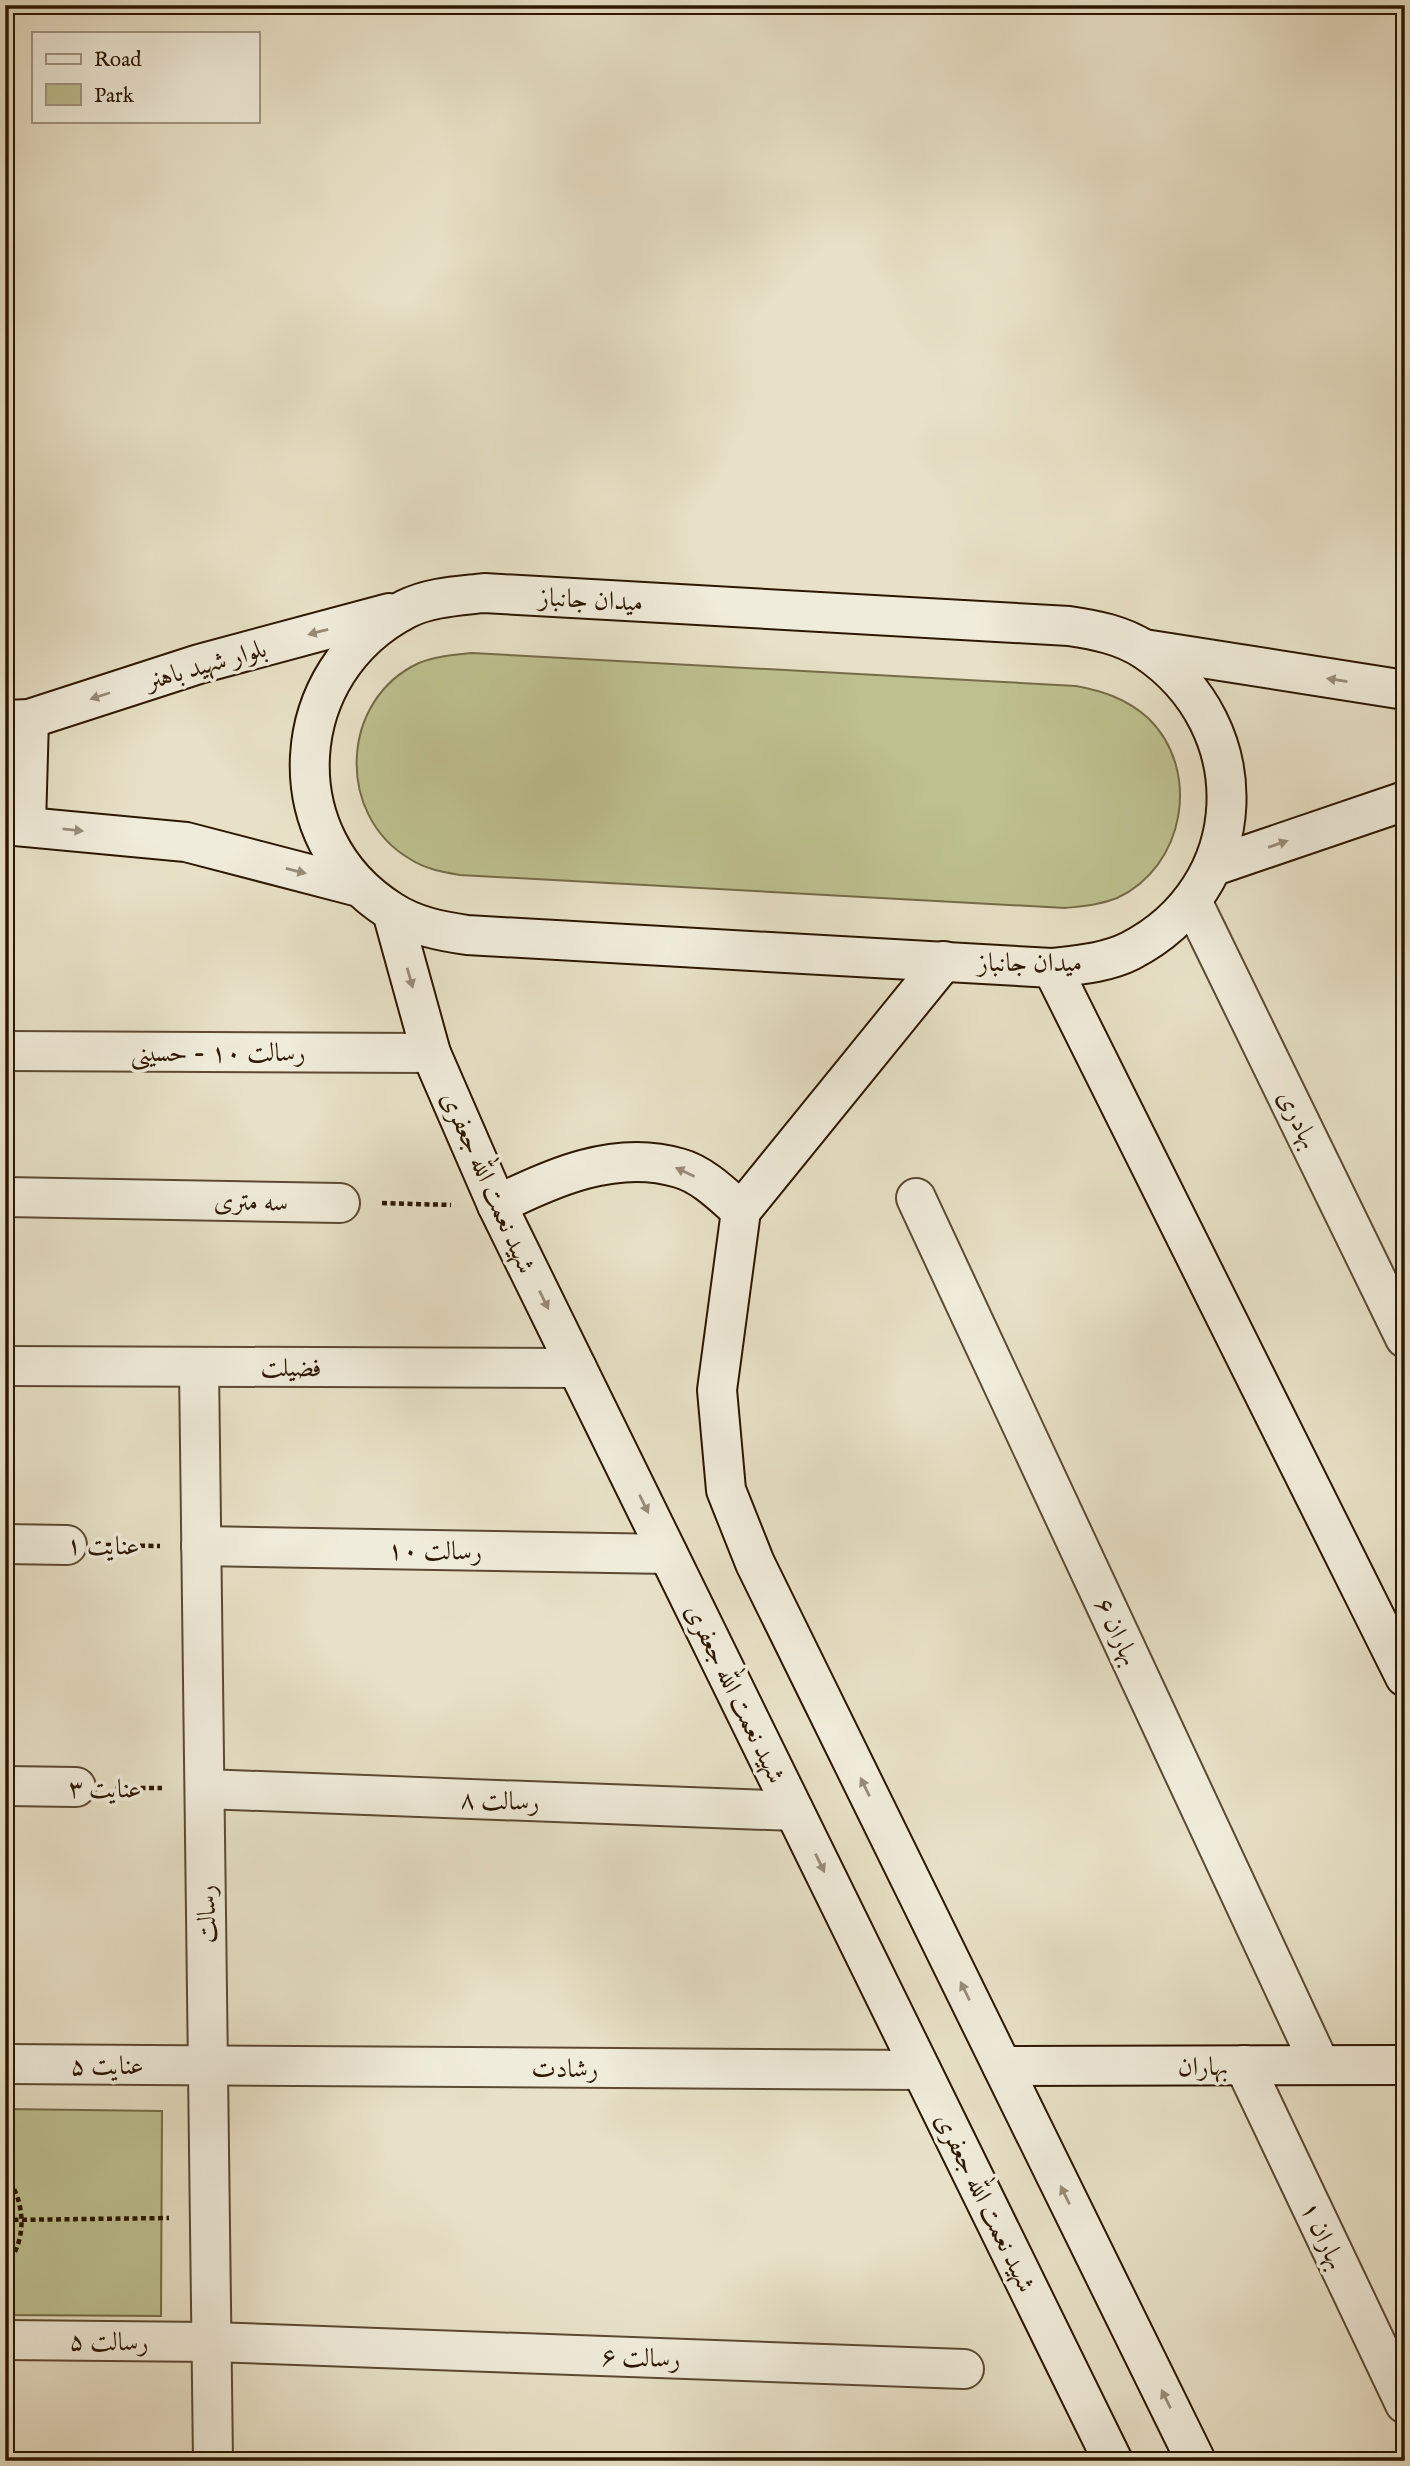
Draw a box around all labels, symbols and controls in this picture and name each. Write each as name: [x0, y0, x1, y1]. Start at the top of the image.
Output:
legend: [32, 32, 259, 122]
text: Road: [94, 47, 142, 74]
text: Park: [94, 83, 135, 110]
street label: میدان جانباز: [535, 581, 644, 620]
one-way arrow: [307, 627, 329, 638]
street label: بلوار شهید باهنر: [140, 633, 270, 699]
one-way arrow: [1326, 674, 1348, 685]
one-way arrow: [89, 692, 110, 702]
one-way arrow: [62, 825, 84, 836]
one-way arrow: [1268, 838, 1289, 849]
one-way arrow: [286, 866, 308, 877]
street label: میدان جانباز: [975, 947, 1082, 980]
one-way arrow: [406, 967, 416, 988]
street label: رسالت ۱۰ - حسینی: [130, 1037, 306, 1071]
street label: شهید نعمت الله جعفری: [433, 1084, 547, 1279]
street label: بهادری: [1269, 1085, 1326, 1155]
one-way arrow: [675, 1166, 695, 1178]
street label: سه متری: [213, 1185, 289, 1220]
one-way arrow: [538, 1290, 549, 1310]
street label: فضیلت: [261, 1352, 321, 1385]
one-way arrow: [638, 1494, 649, 1514]
street label: عنایت ۱: [66, 1529, 140, 1564]
street label: رسالت ۱۰: [387, 1534, 483, 1569]
street label: بهاران ۶: [1087, 1592, 1147, 1671]
street label: شهید نعمت الله جعفری: [677, 1596, 797, 1789]
street label: عنایت ۳: [68, 1772, 142, 1807]
one-way arrow: [859, 1777, 871, 1797]
street label: رسالت ۸: [460, 1784, 540, 1819]
one-way arrow: [814, 1853, 825, 1873]
street label: رسالت: [190, 1884, 225, 1944]
one-way arrow: [960, 1981, 971, 2001]
street label: عنایت ۵: [70, 2050, 144, 2083]
street label: بهاران: [1178, 2051, 1228, 2084]
street label: رشادت: [532, 2053, 598, 2086]
street label: شهید نعمت الله جعفری: [927, 2105, 1047, 2298]
one-way arrow: [1060, 2185, 1071, 2205]
street label: بهاران ۱: [1293, 2196, 1353, 2275]
street label: رسالت ۵: [69, 2325, 149, 2360]
street label: رسالت ۶: [601, 2341, 681, 2376]
one-way arrow: [1160, 2389, 1171, 2409]

